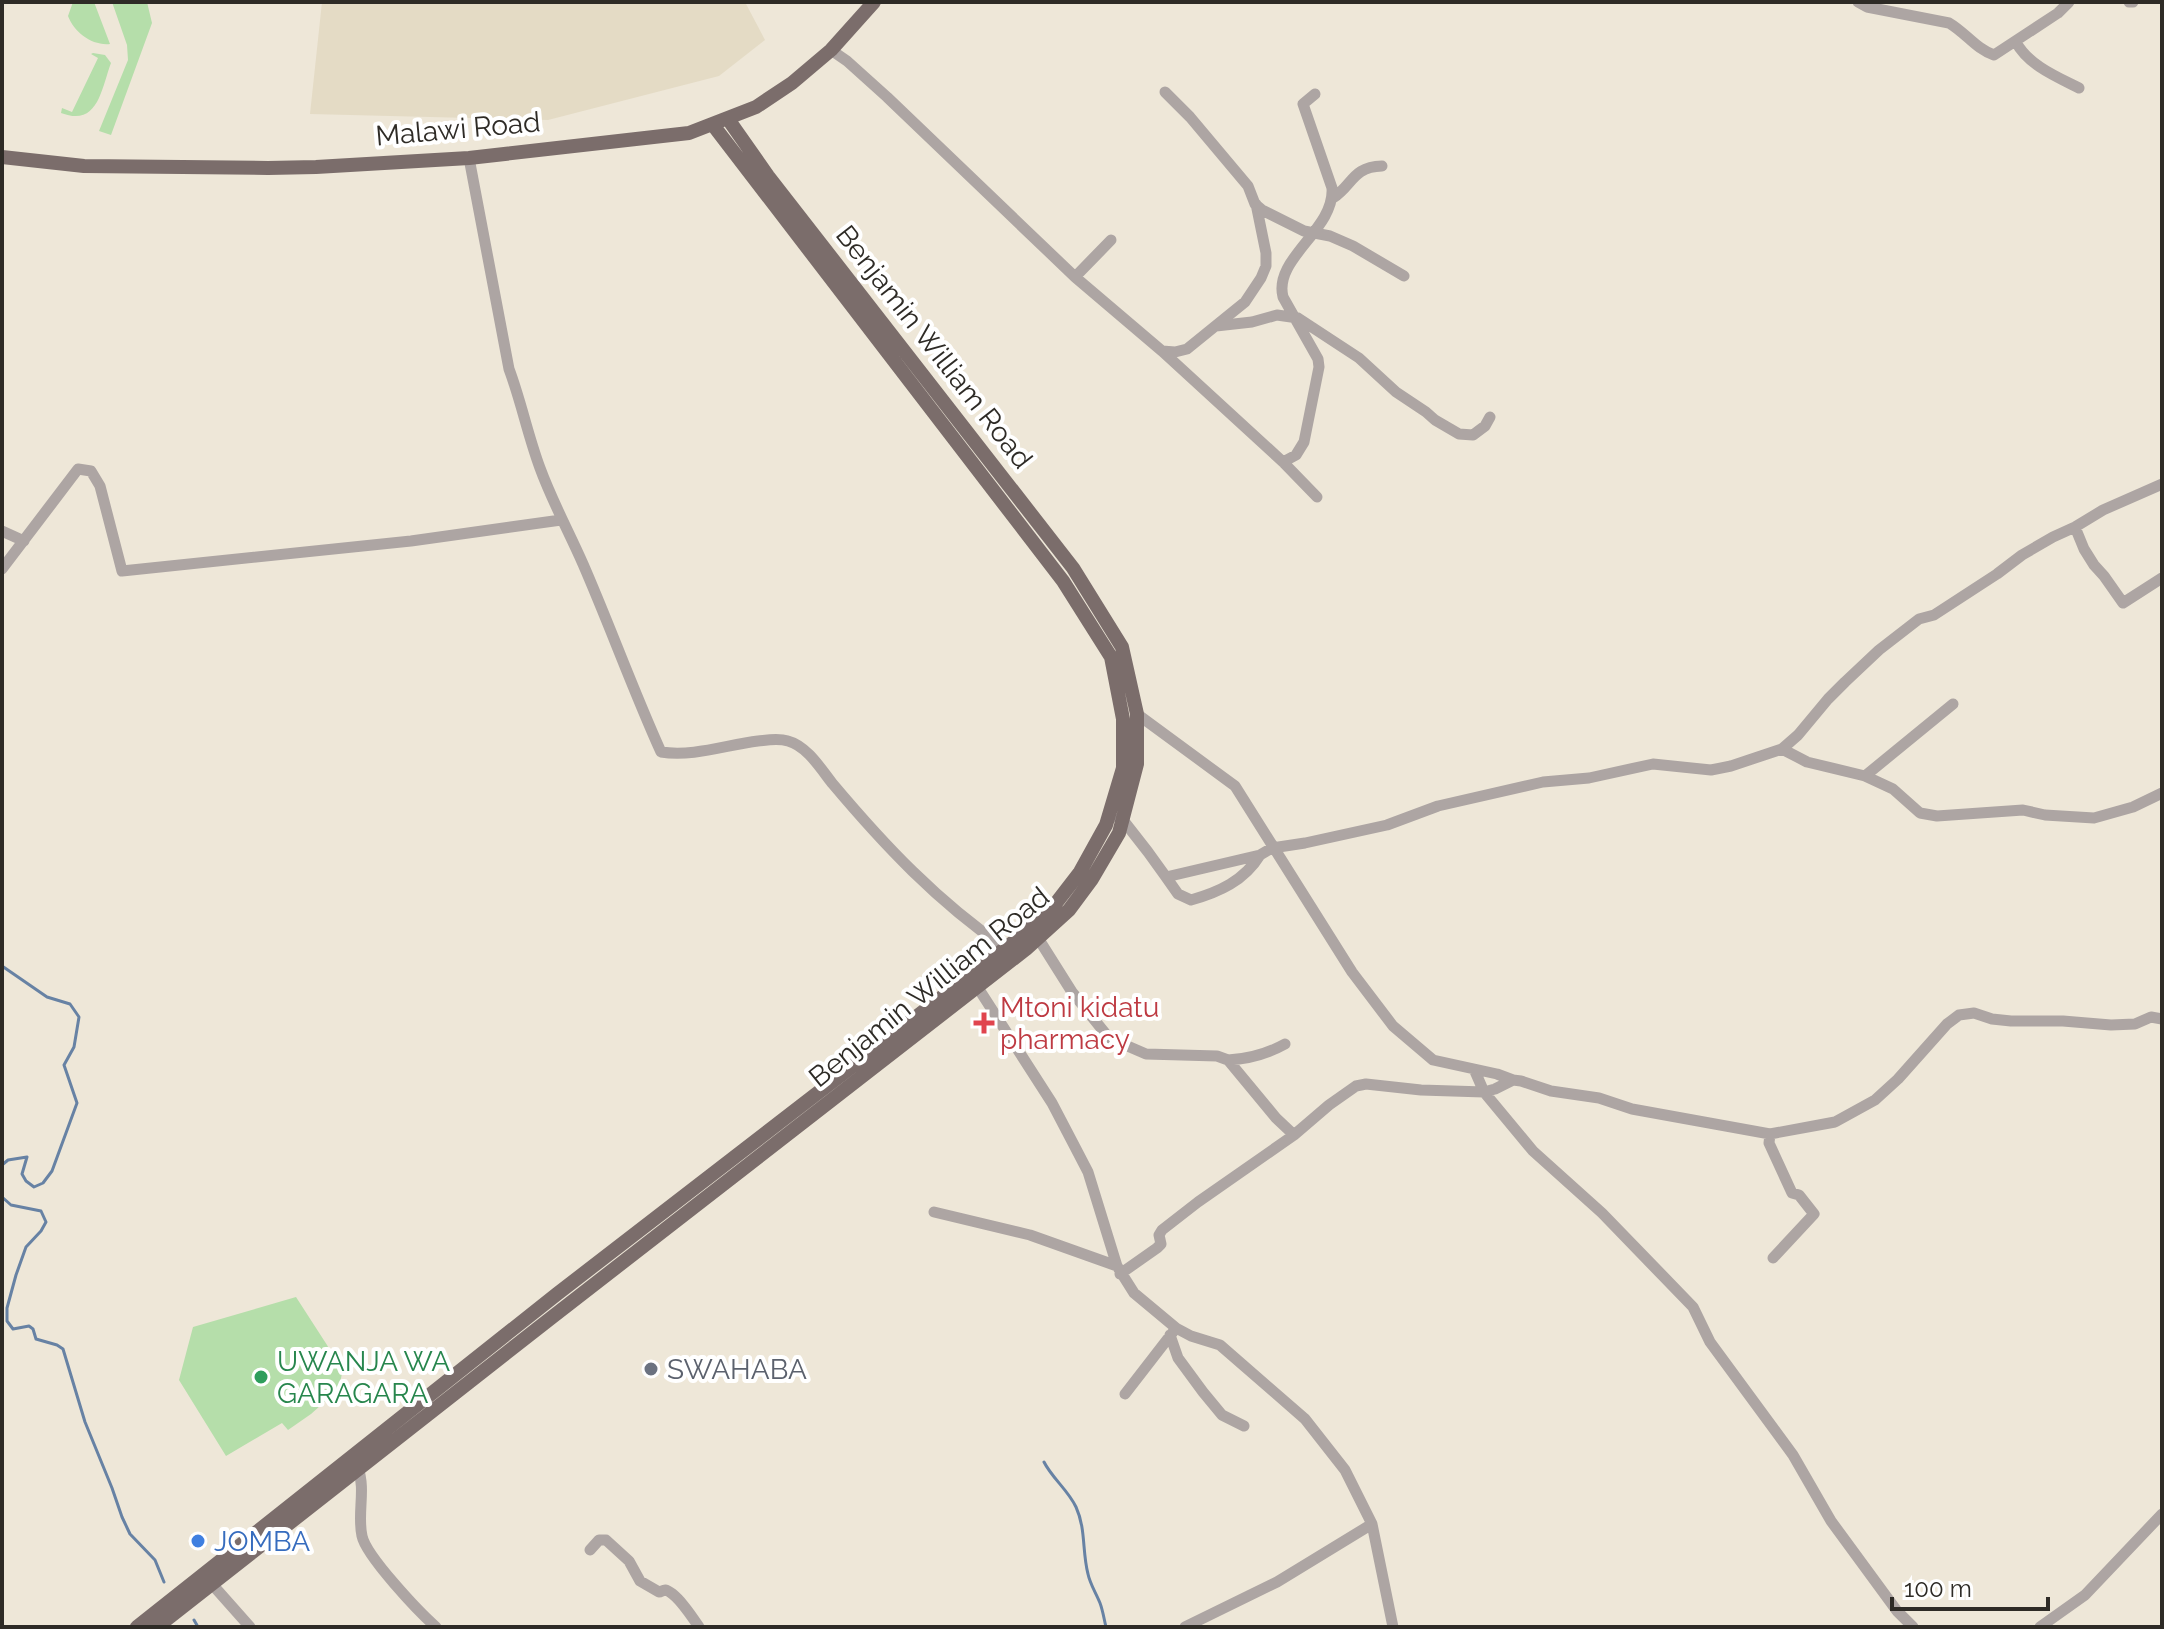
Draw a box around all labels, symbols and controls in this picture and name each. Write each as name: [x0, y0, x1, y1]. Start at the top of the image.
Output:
street label: Malawi Road: [374, 105, 542, 153]
street label: Benjamin William Road: [829, 219, 1039, 475]
street label: Benjamin William Road: [802, 880, 1056, 1094]
place label: Mtoni kidatu pharmacy: [1000, 991, 1159, 1056]
marker: Mtoni kidatu pharmacy: [975, 1014, 993, 1032]
place label: UWANJA WA GARAGARA: [277, 1345, 450, 1410]
place label: SWAHABA: [667, 1353, 807, 1386]
marker: SWAHABA: [642, 1360, 660, 1378]
marker: UWANJA WA GARAGARA: [252, 1368, 270, 1386]
place label: JOMBA: [214, 1525, 310, 1558]
marker: JOMBA: [189, 1532, 207, 1550]
scale bar: [1892, 1561, 2048, 1611]
text: 100 m: [1904, 1574, 1972, 1603]

